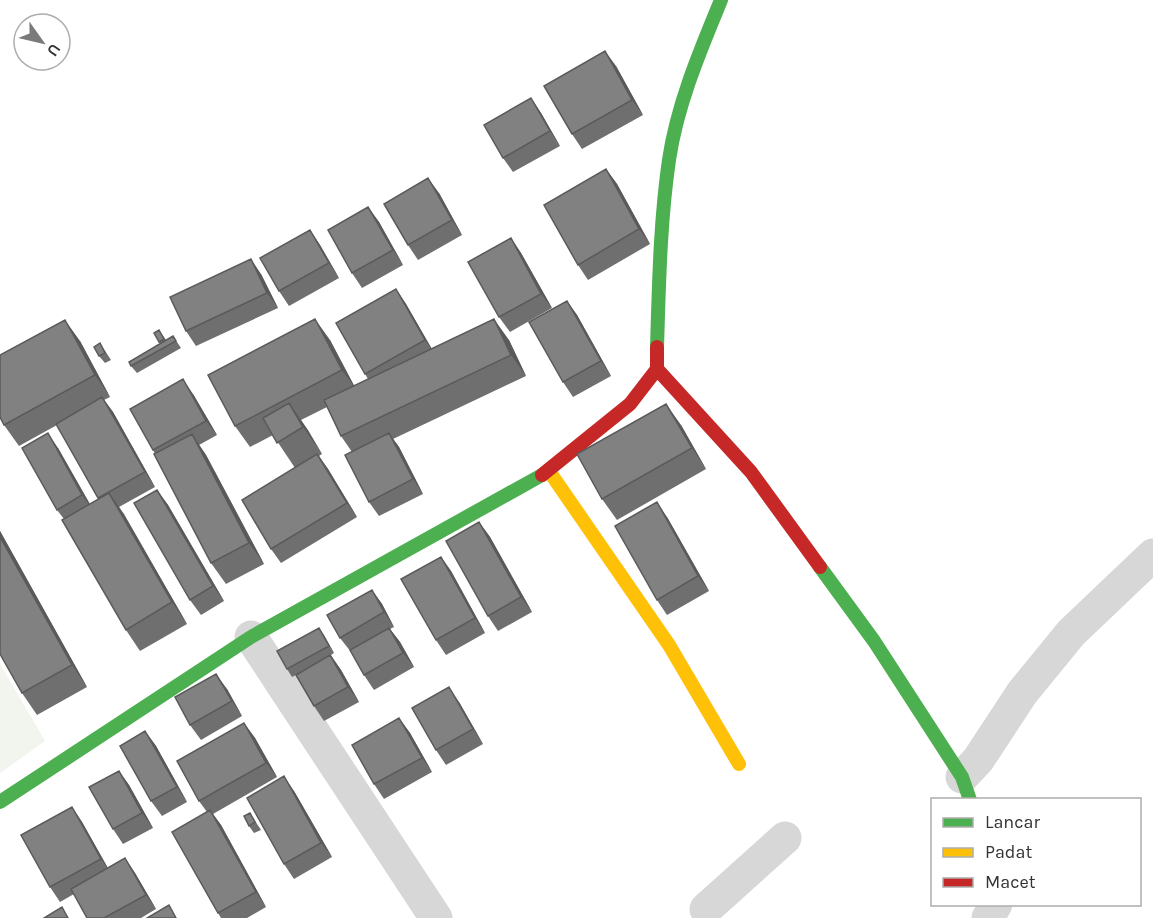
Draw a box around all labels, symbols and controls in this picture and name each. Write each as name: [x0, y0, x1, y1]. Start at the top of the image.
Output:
north arrow: [12, 12, 72, 72]
text: U: [43, 40, 65, 60]
legend: [931, 798, 1141, 906]
text: Lancar: [985, 811, 1040, 833]
text: Padat: [985, 841, 1032, 863]
text: Macet: [985, 871, 1036, 893]

